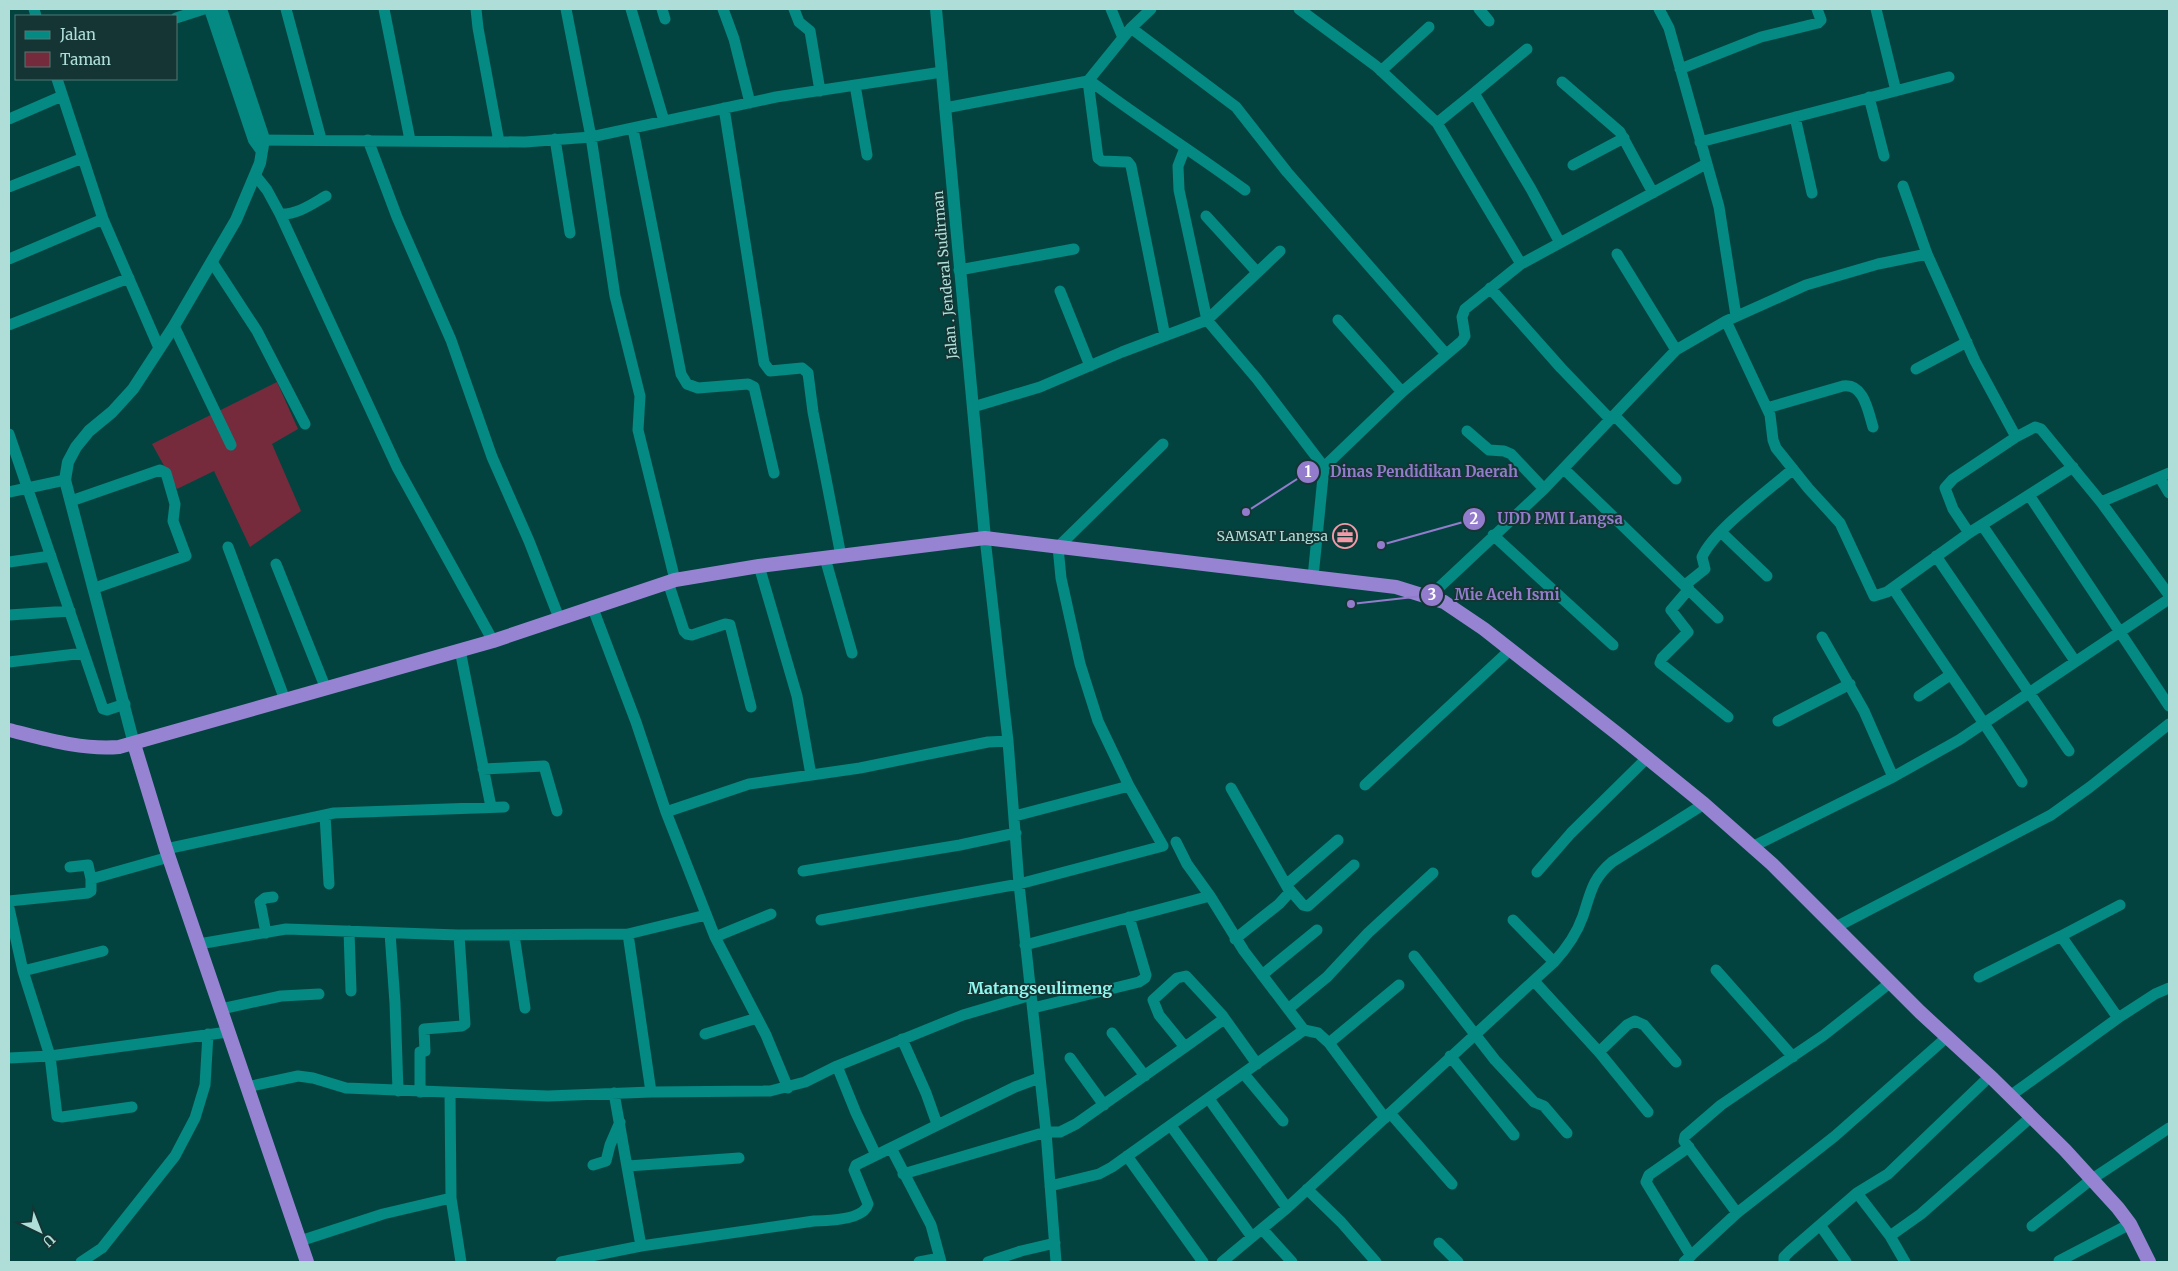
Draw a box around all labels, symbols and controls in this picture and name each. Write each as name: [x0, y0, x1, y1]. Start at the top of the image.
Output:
legend: [15, 15, 178, 80]
text: Jalan: [59, 25, 96, 44]
text: Taman: [60, 50, 111, 69]
street label: Jalan . Jenderal Sudirman: [929, 190, 961, 361]
callout: Dinas Pendidikan Daerah: [1295, 457, 1528, 487]
text: 1: [1305, 462, 1312, 481]
text: Dinas Pendidikan Daerah: [1330, 462, 1518, 481]
callout: UDD PMI Langsa: [1462, 504, 1633, 534]
text: 2: [1470, 509, 1479, 528]
text: UDD PMI Langsa: [1497, 509, 1623, 528]
office icon: SAMSAT Langsa: [1332, 523, 1358, 549]
place label: SAMSAT Langsa: [1216, 527, 1328, 545]
callout: Mie Aceh Ismi: [1420, 580, 1570, 610]
text: 3: [1428, 585, 1436, 604]
text: Mie Aceh Ismi: [1454, 585, 1560, 604]
district label: Matangseulimeng: [968, 978, 1112, 998]
north arrow: [15, 1206, 65, 1256]
text: U: [38, 1230, 59, 1251]

